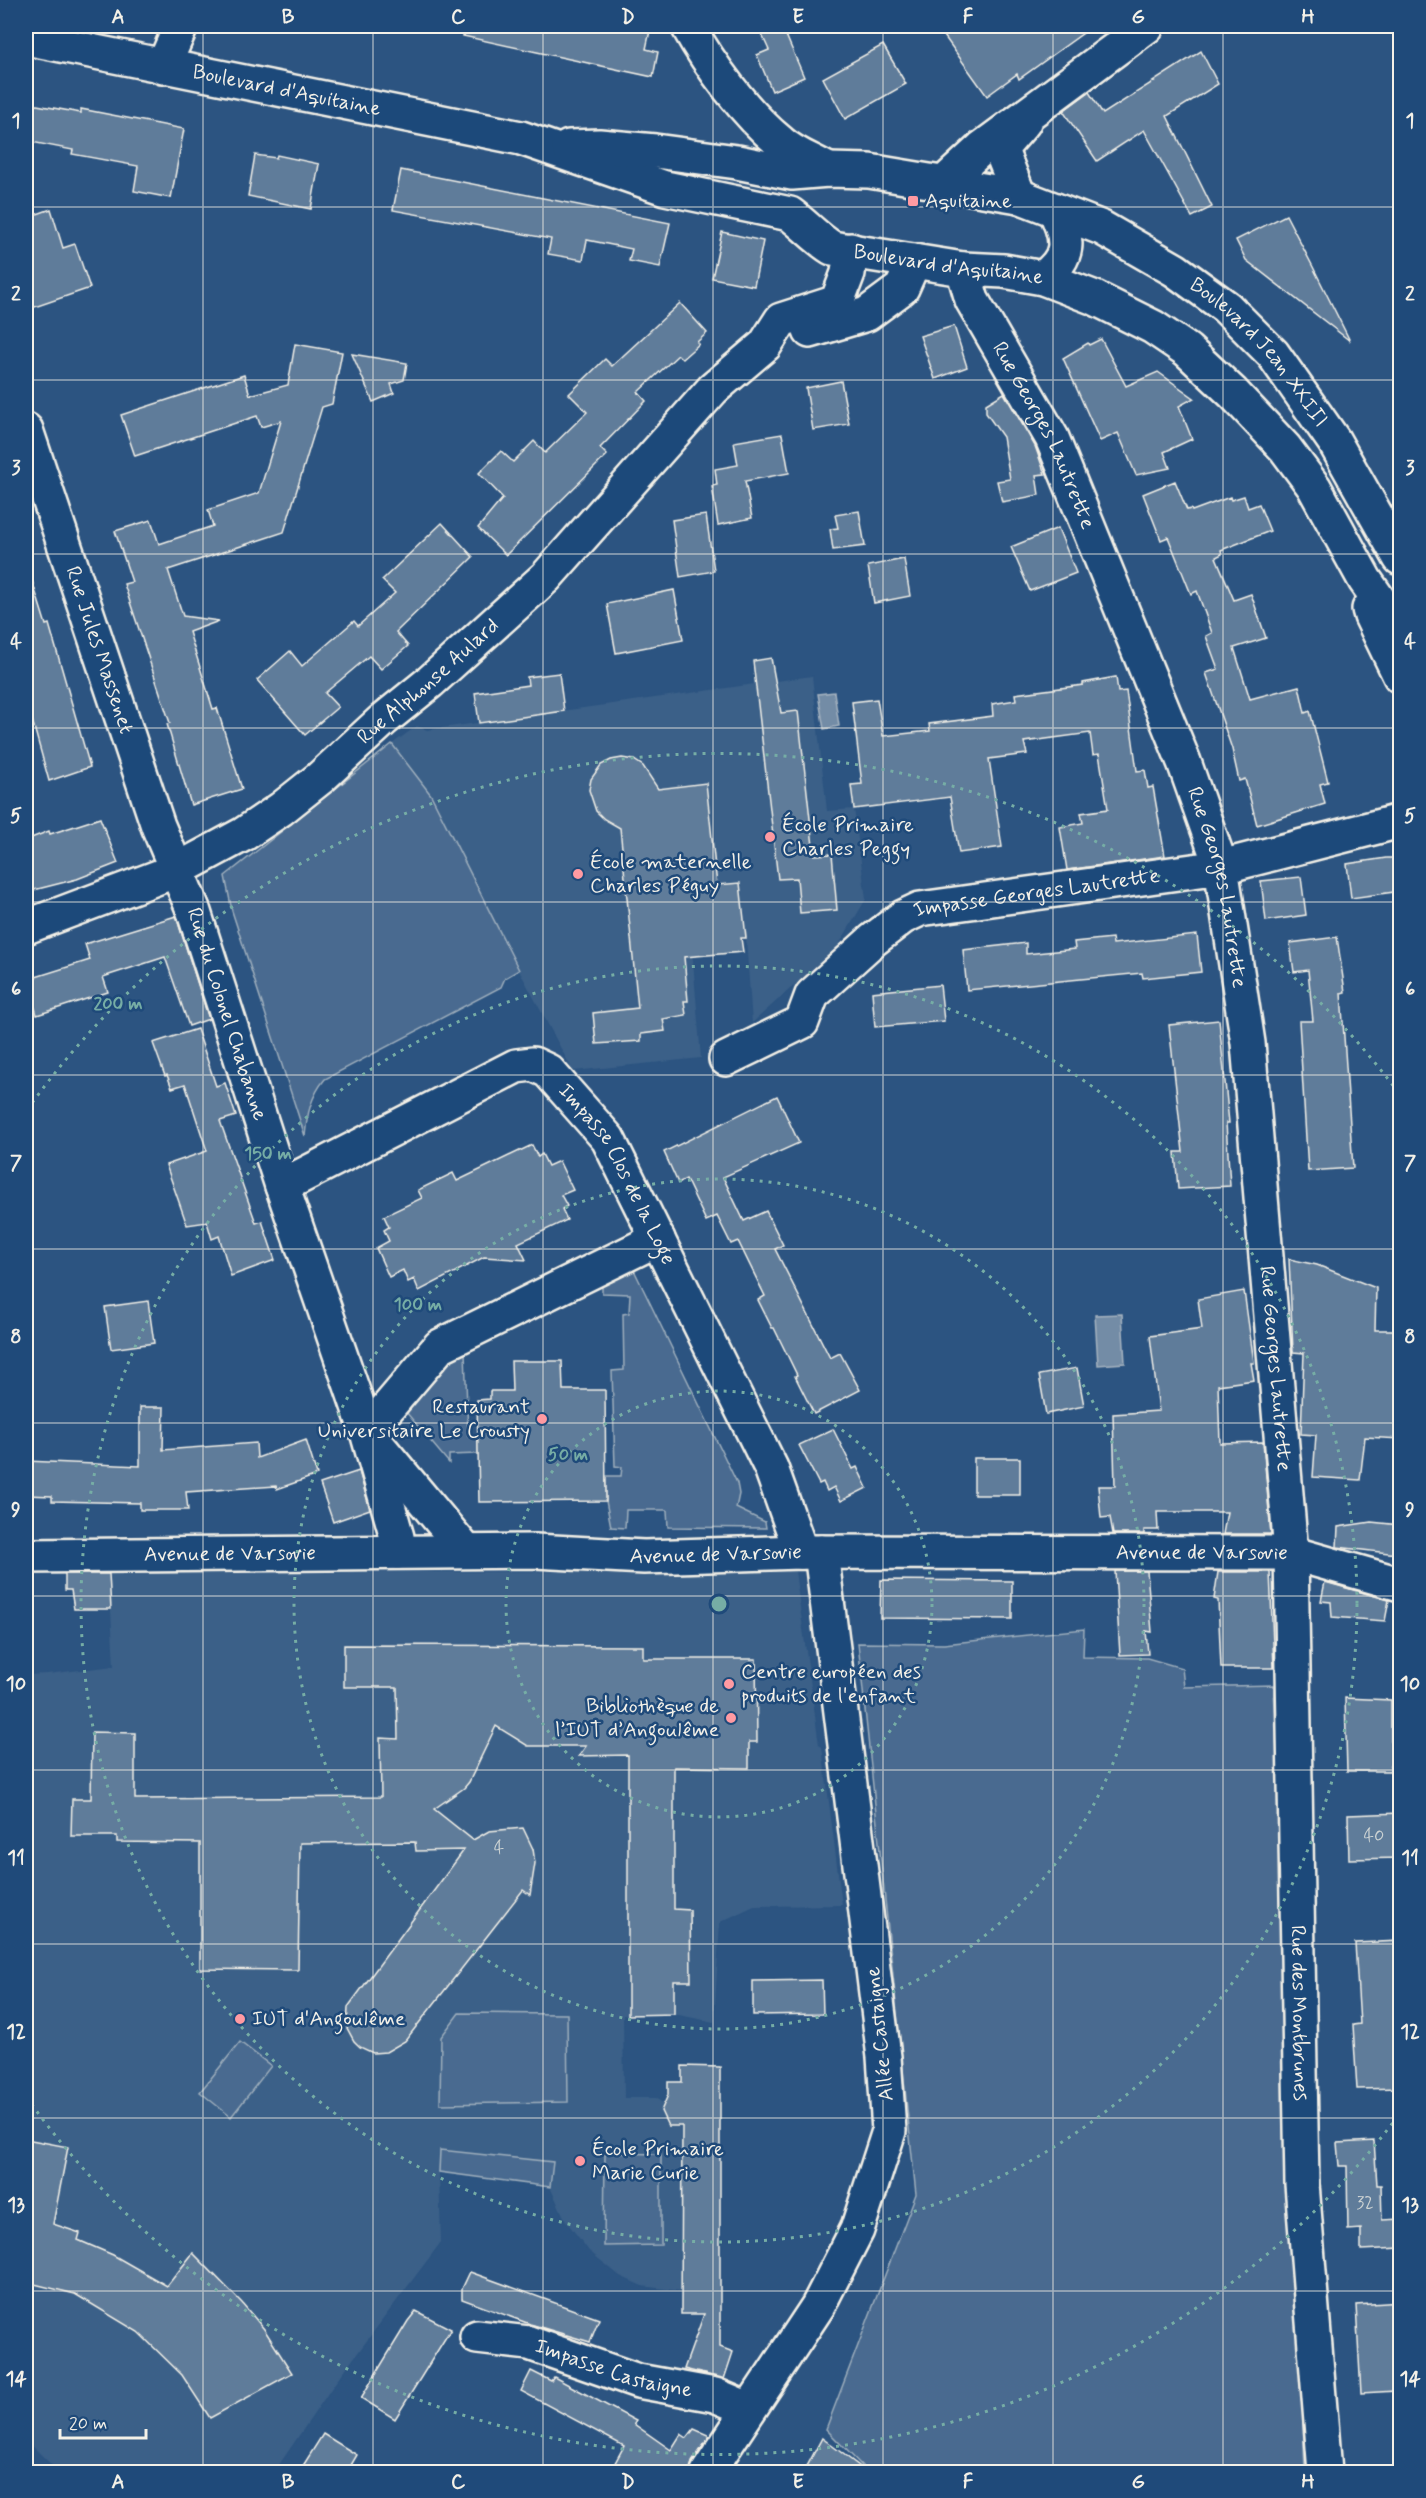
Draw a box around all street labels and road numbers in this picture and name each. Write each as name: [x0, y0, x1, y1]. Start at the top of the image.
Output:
street label: Boulevard d'Aquitaine: [190, 58, 383, 123]
street label: Boulevard d'Aquitaine: [852, 238, 1046, 292]
street label: Boulevard Jean XXIII: [1184, 271, 1334, 433]
street label: Rue Georges Lautrette: [985, 337, 1102, 533]
street label: Rue Jules Massenet: [58, 563, 140, 738]
street label: Rue Alphonse Aulard: [351, 612, 505, 751]
street label: Rue Georges Lautrette: [1180, 783, 1253, 990]
street label: Impasse Georges Lautrette: [909, 862, 1161, 924]
street label: Rue du Colonel Chabanne: [180, 904, 274, 1124]
street label: Impasse Clos de la Loge: [551, 1078, 682, 1270]
street label: Rue Georges Lautrette: [1253, 1265, 1298, 1473]
street label: Avenue de Varsovie: [629, 1538, 802, 1571]
street label: Avenue de Varsovie: [144, 1539, 316, 1569]
street label: Avenue de Varsovie: [1116, 1539, 1288, 1567]
street label: Rue des Montbrunes: [1283, 1925, 1315, 2101]
street label: Allée Castaigne: [859, 1965, 901, 2103]
street label: Impasse Castaigne: [531, 2332, 695, 2405]

